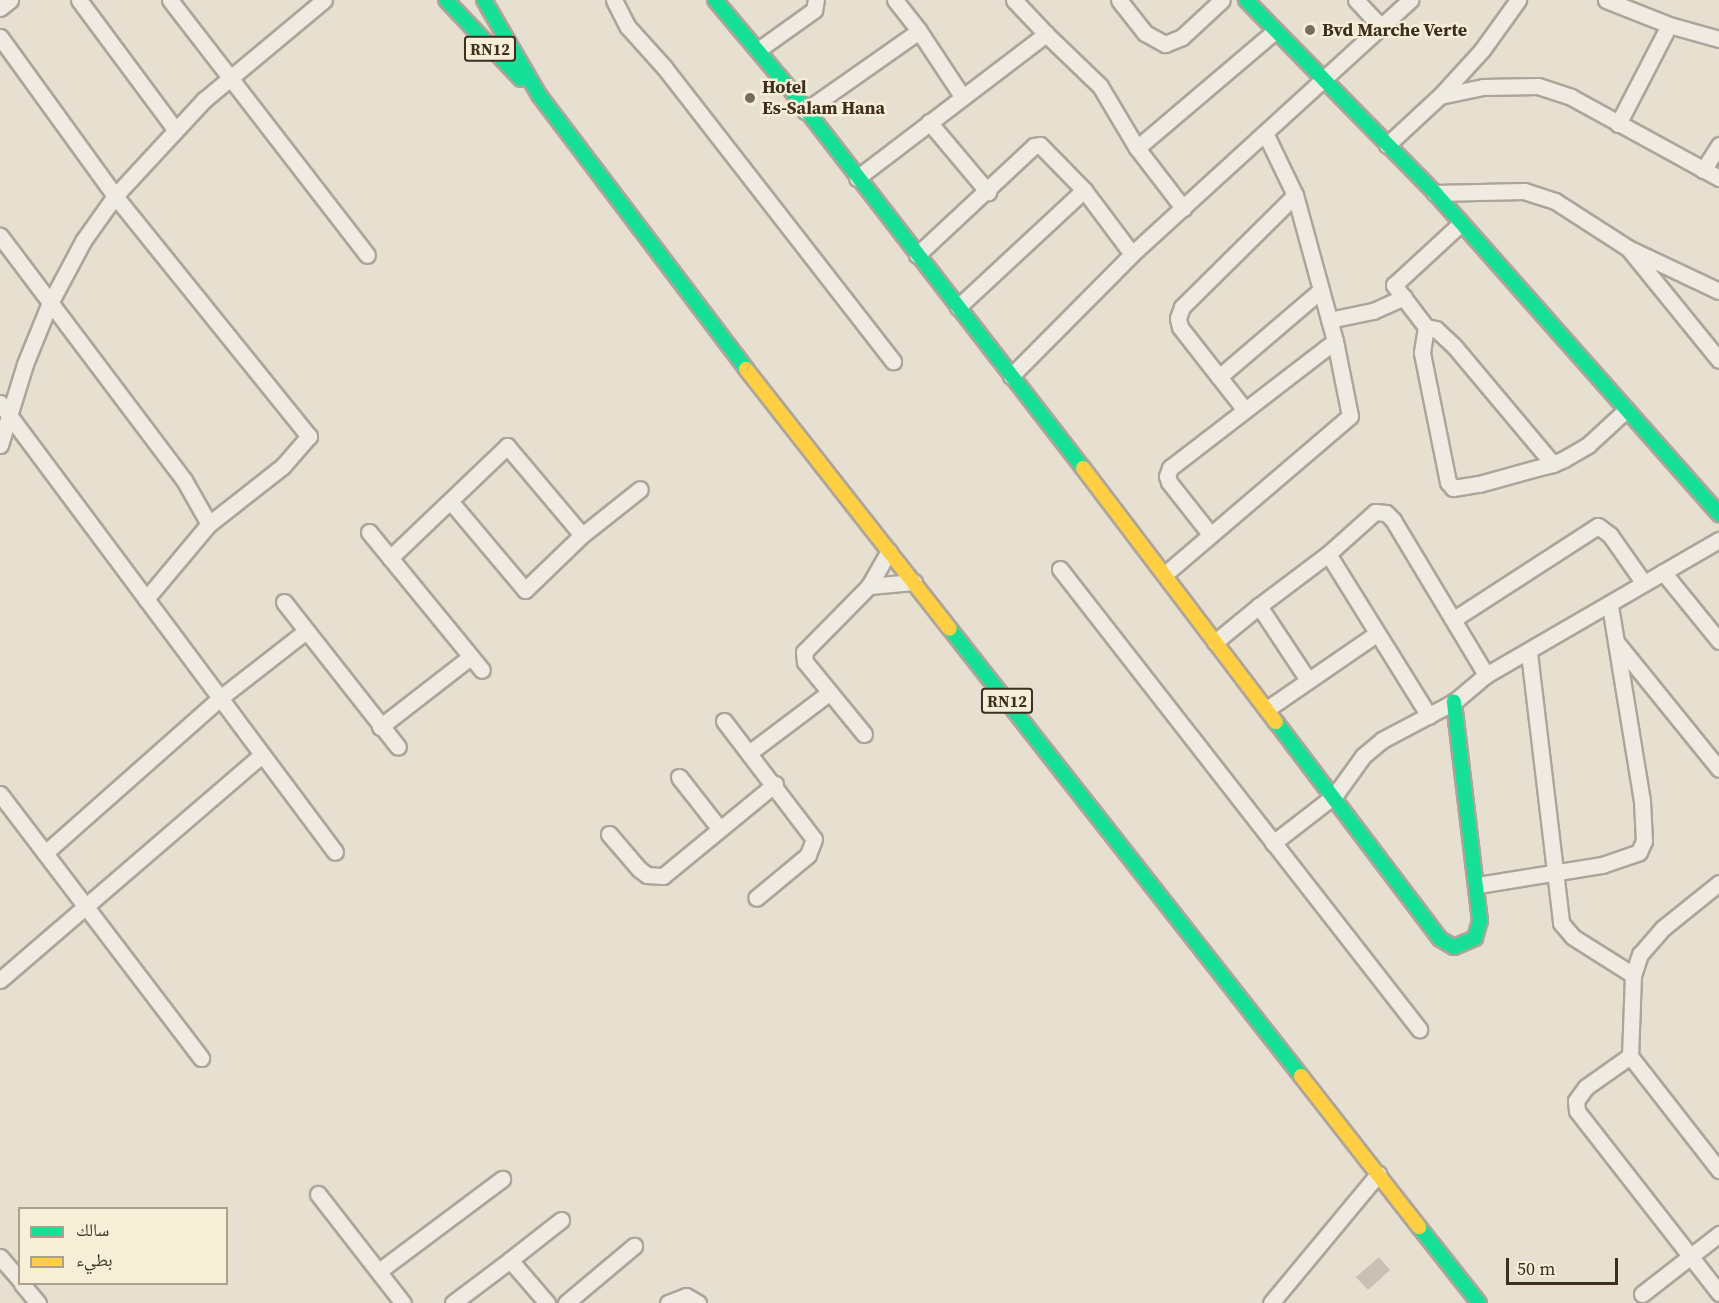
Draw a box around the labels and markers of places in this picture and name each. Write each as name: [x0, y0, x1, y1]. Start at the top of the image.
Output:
place label: Bvd Marche Verte: [1322, 19, 1468, 41]
marker: Bvd Marche Verte: [1303, 23, 1317, 37]
place label: Hotel Es-Salam Hana: [762, 77, 885, 119]
marker: Hotel Es-Salam Hana: [743, 91, 757, 105]

